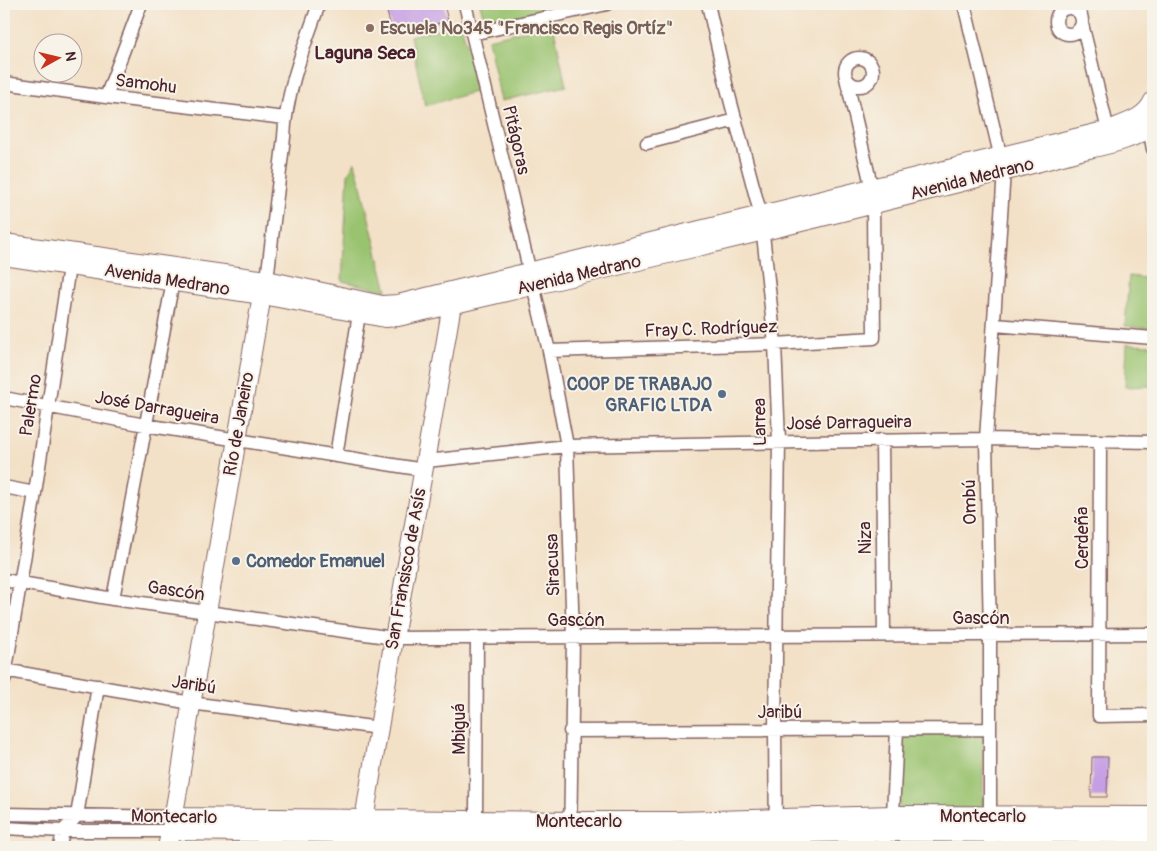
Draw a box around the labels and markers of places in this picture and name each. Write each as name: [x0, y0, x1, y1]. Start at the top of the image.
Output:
place label: Escuela Nº345 "Francisco Regis Ortíz": [380, 17, 673, 40]
marker: Escuela Nº345 "Francisco Regis Ortíz": [364, 22, 376, 34]
place label: COOP DE TRABAJO GRAFIC LTDA: [567, 373, 713, 417]
marker: COOP DE TRABAJO GRAFIC LTDA: [716, 388, 728, 400]
place label: Comedor Emanuel: [246, 550, 385, 573]
marker: Comedor Emanuel: [230, 555, 242, 567]

